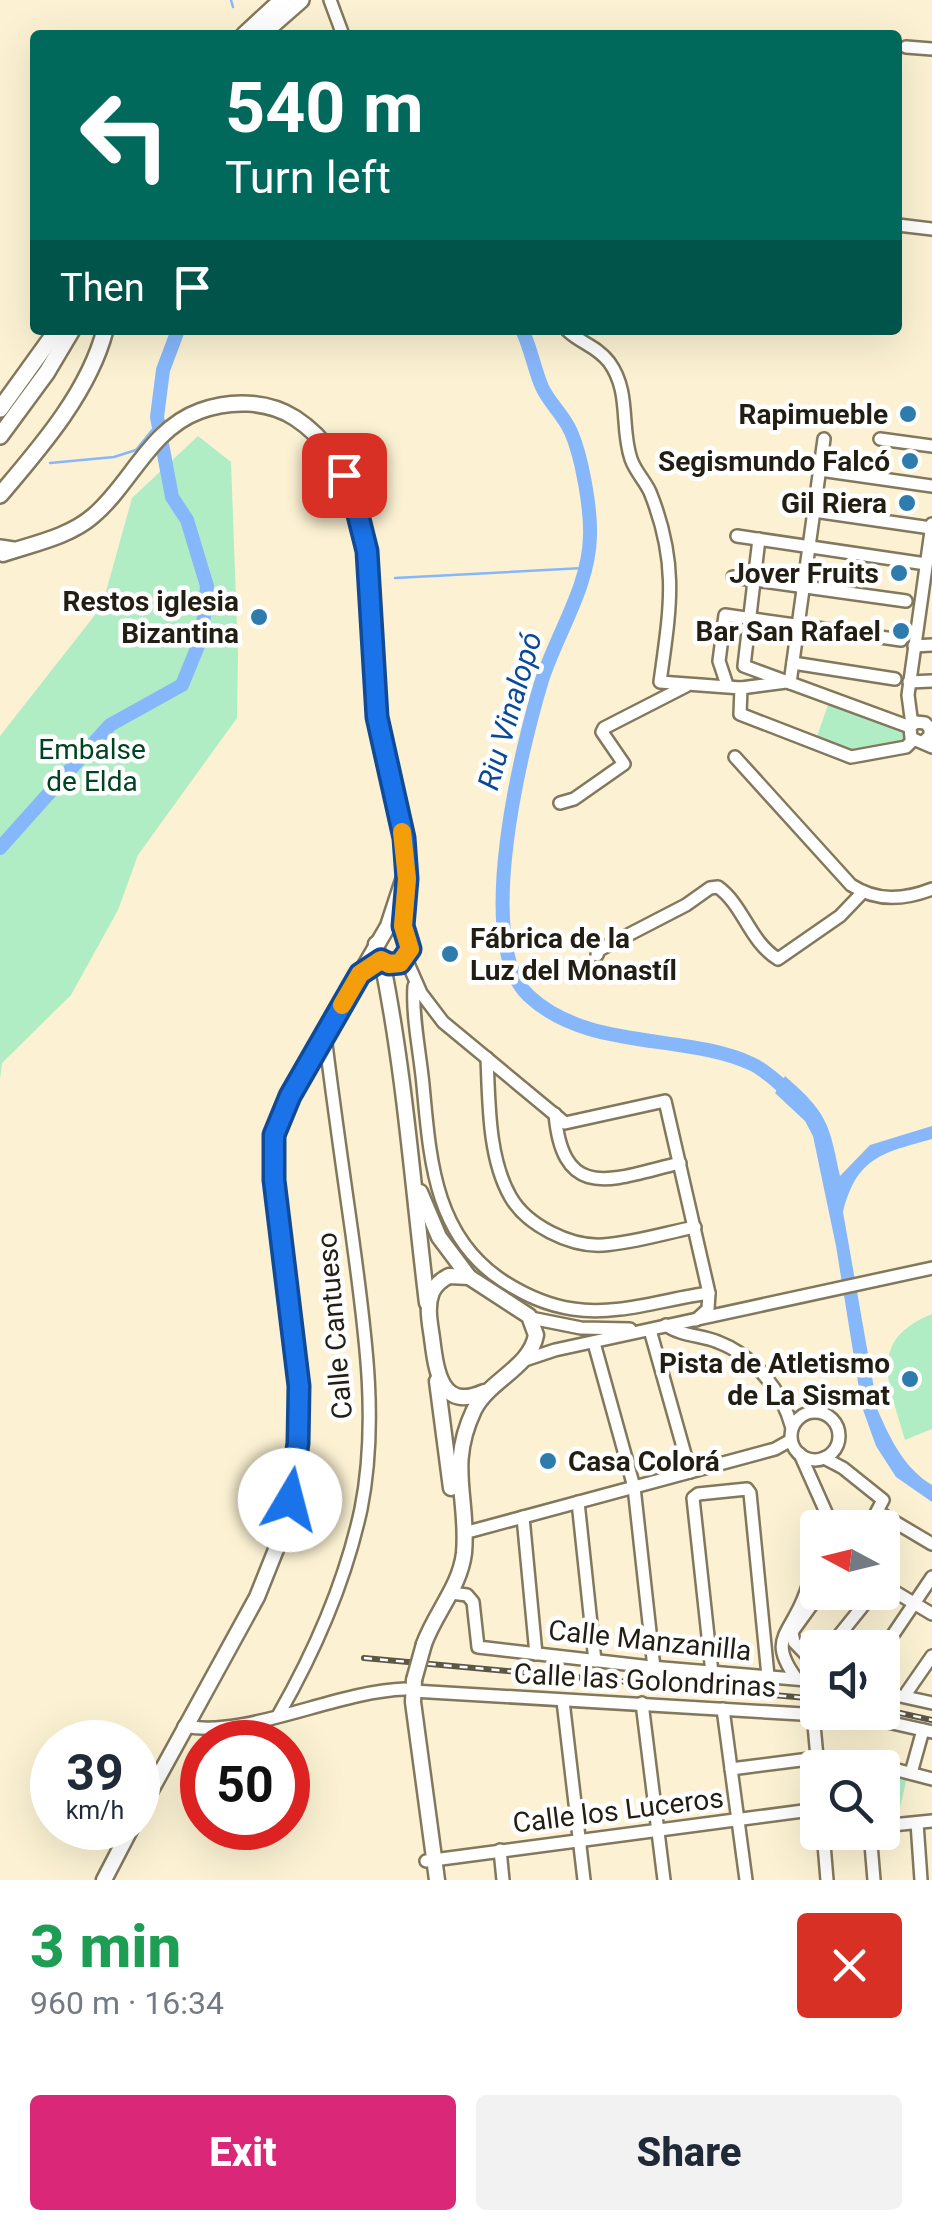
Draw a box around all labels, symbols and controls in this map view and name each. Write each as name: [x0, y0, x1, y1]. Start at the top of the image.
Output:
text: 540 m: [225, 67, 424, 149]
icon: left: [60, 70, 190, 200]
text: Turn left: [225, 151, 391, 204]
icon: arrive: [165, 260, 220, 315]
text: Then: [60, 266, 145, 310]
place label: Rapimueble: [739, 398, 888, 431]
marker: Rapimueble: [897, 403, 919, 425]
pin: [302, 433, 387, 518]
place label: Segismundo Falcó: [658, 445, 890, 478]
icon: arrive: [317, 448, 372, 503]
marker: Segismundo Falcó: [899, 450, 921, 472]
place label: Gil Riera: [781, 487, 887, 520]
marker: Gil Riera: [896, 492, 918, 514]
place label: Jover Fruits: [729, 557, 879, 590]
marker: Jover Fruits: [888, 562, 910, 584]
place label: Restos iglesia Bizantina: [63, 585, 239, 650]
marker: Restos iglesia Bizantina: [248, 606, 270, 628]
place label: Bar San Rafael: [696, 615, 881, 648]
marker: Bar San Rafael: [890, 620, 912, 642]
water label: Riu Vinalopó: [470, 628, 549, 794]
park label: Embalse de Elda: [38, 733, 146, 798]
place label: Fábrica de la Luz del Monastíl: [470, 922, 677, 987]
marker: Fábrica de la Luz del Monastíl: [439, 943, 461, 965]
street label: Calle Cantueso: [310, 1231, 359, 1421]
place label: Pista de Atletismo de La Sismat: [659, 1347, 890, 1412]
marker: Pista de Atletismo de La Sismat: [899, 1368, 921, 1390]
place label: Casa Colorá: [568, 1445, 720, 1478]
position arrow: [238, 1448, 342, 1552]
marker: Casa Colorá: [537, 1450, 559, 1472]
north arrow: [800, 1510, 900, 1610]
map controls: [800, 1510, 900, 1850]
street label: Calle Manzanilla: [547, 1613, 753, 1668]
button: sound: [800, 1630, 900, 1730]
street label: Calle las Golondrinas: [513, 1657, 777, 1704]
speed limit sign: 50: [180, 1720, 310, 1850]
text: 39: [66, 1744, 124, 1802]
button: search: [800, 1750, 900, 1850]
street label: Calle los Luceros: [511, 1781, 725, 1840]
text: km/h: [66, 1796, 124, 1825]
text: 3 min: [30, 1911, 181, 1982]
button: close: [797, 1913, 902, 2018]
text: 960 m · 16:34: [30, 1984, 224, 2022]
button: Exit: [30, 2095, 456, 2210]
button: Share: [476, 2095, 902, 2210]

